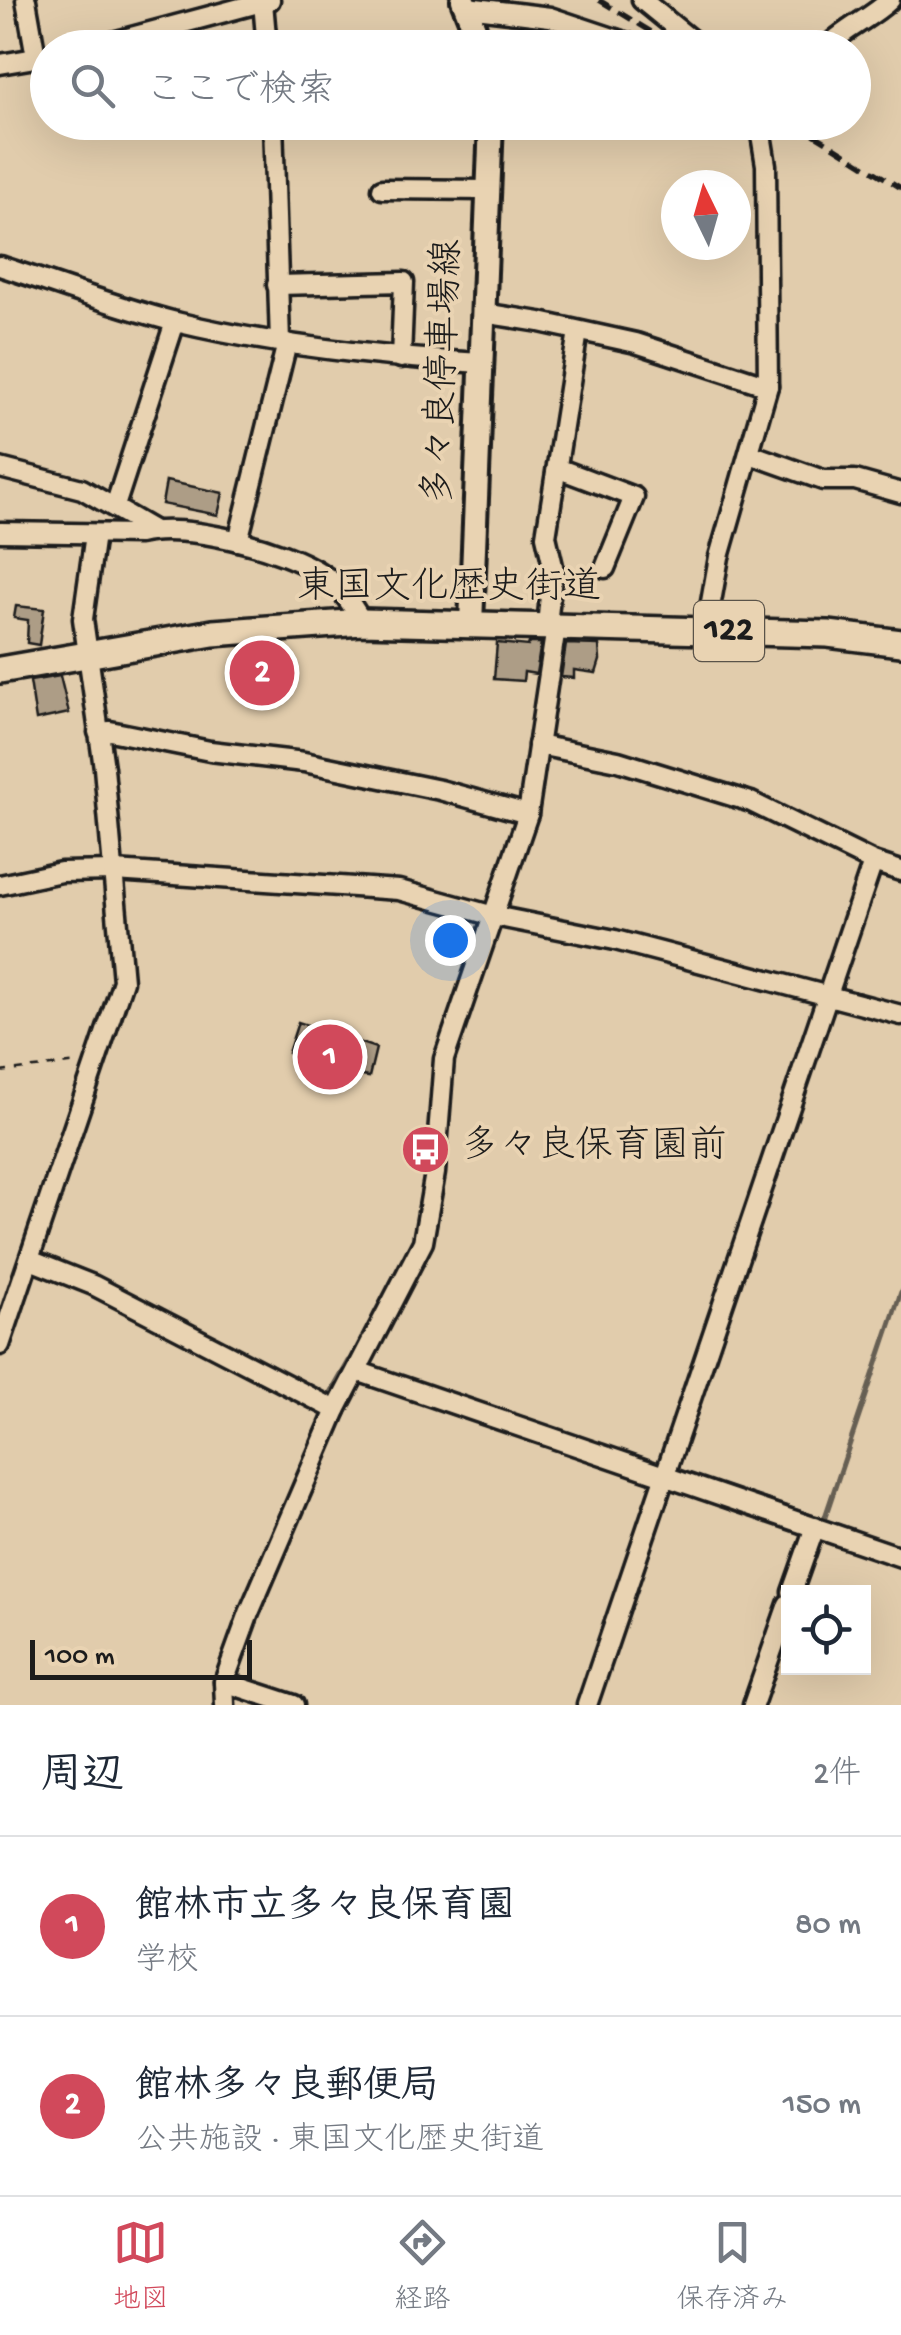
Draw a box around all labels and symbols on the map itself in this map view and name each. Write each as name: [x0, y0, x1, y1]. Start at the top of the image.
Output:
north arrow: [661, 170, 751, 260]
street label: 多々良停車場線: [417, 238, 473, 506]
street label: 東国文化歴史街道: [297, 565, 601, 612]
road number: 122: [694, 601, 764, 661]
pin: 2: [230, 636, 294, 710]
your location: [425, 915, 476, 966]
pin: 1: [298, 1020, 362, 1094]
bus stop icon: 多々良保育園前: [400, 1123, 452, 1175]
place label: 多々良保育園前: [461, 1125, 727, 1171]
scale bar: [30, 1635, 252, 1680]

